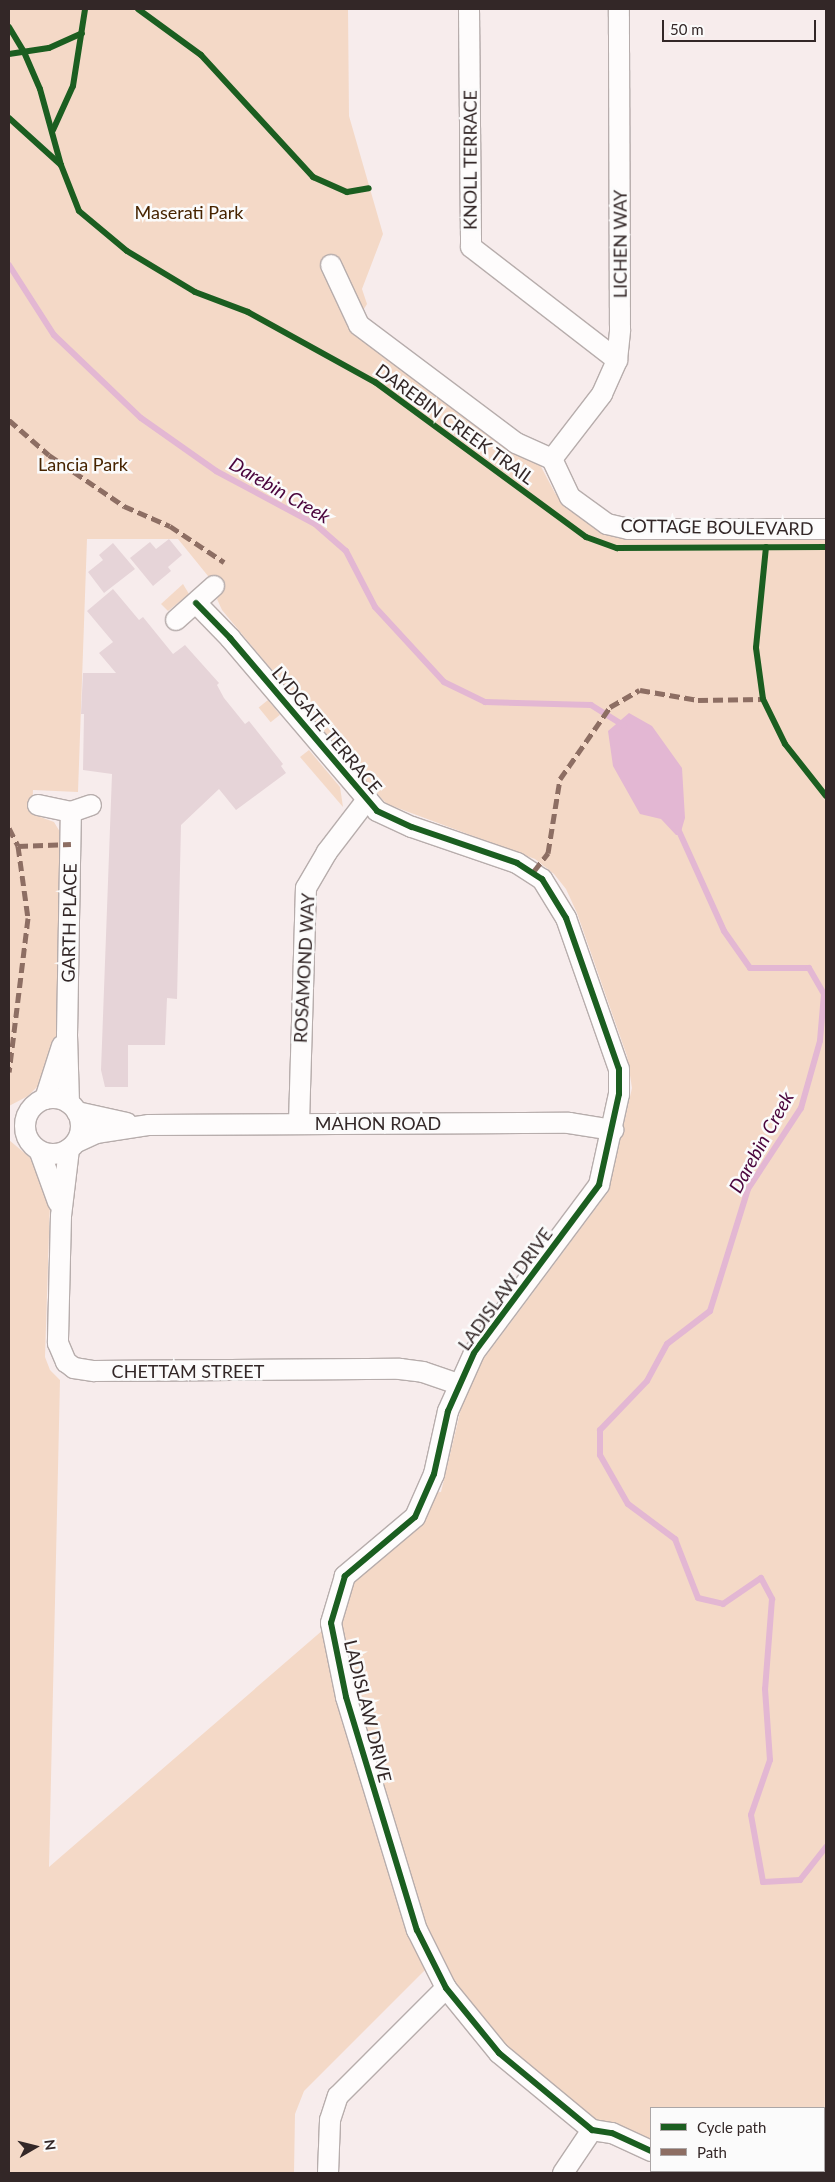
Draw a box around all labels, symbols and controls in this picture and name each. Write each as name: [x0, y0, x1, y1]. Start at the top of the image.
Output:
scale bar: [665, 10, 819, 42]
text: 50 m: [670, 20, 704, 38]
street label: KNOLL TERRACE: [459, 89, 481, 231]
street label: LICHEN WAY: [609, 190, 631, 298]
park label: Maserati Park: [135, 201, 243, 223]
street label: DAREBIN CREEK TRAIL: [371, 359, 539, 489]
water label: Darebin Creek: [226, 452, 334, 528]
park label: Lancia Park: [38, 453, 128, 475]
street label: COTTAGE BOULEVARD: [620, 515, 814, 539]
street label: LYDGATE TERRACE: [267, 662, 387, 798]
street label: GARTH PLACE: [57, 863, 81, 983]
street label: ROSAMOND WAY: [289, 892, 319, 1044]
water label: Darebin Creek: [724, 1087, 798, 1197]
street label: MAHON ROAD: [315, 1112, 441, 1134]
street label: LADISLAW DRIVE: [453, 1223, 557, 1355]
street label: CHETTAM STREET: [112, 1360, 264, 1382]
street label: LADISLAW DRIVE: [340, 1637, 396, 1785]
legend: [650, 2107, 825, 2172]
text: Cycle path: [697, 2118, 766, 2136]
north arrow: [10, 2122, 60, 2172]
text: N: [41, 2138, 60, 2151]
text: Path: [697, 2143, 727, 2161]

